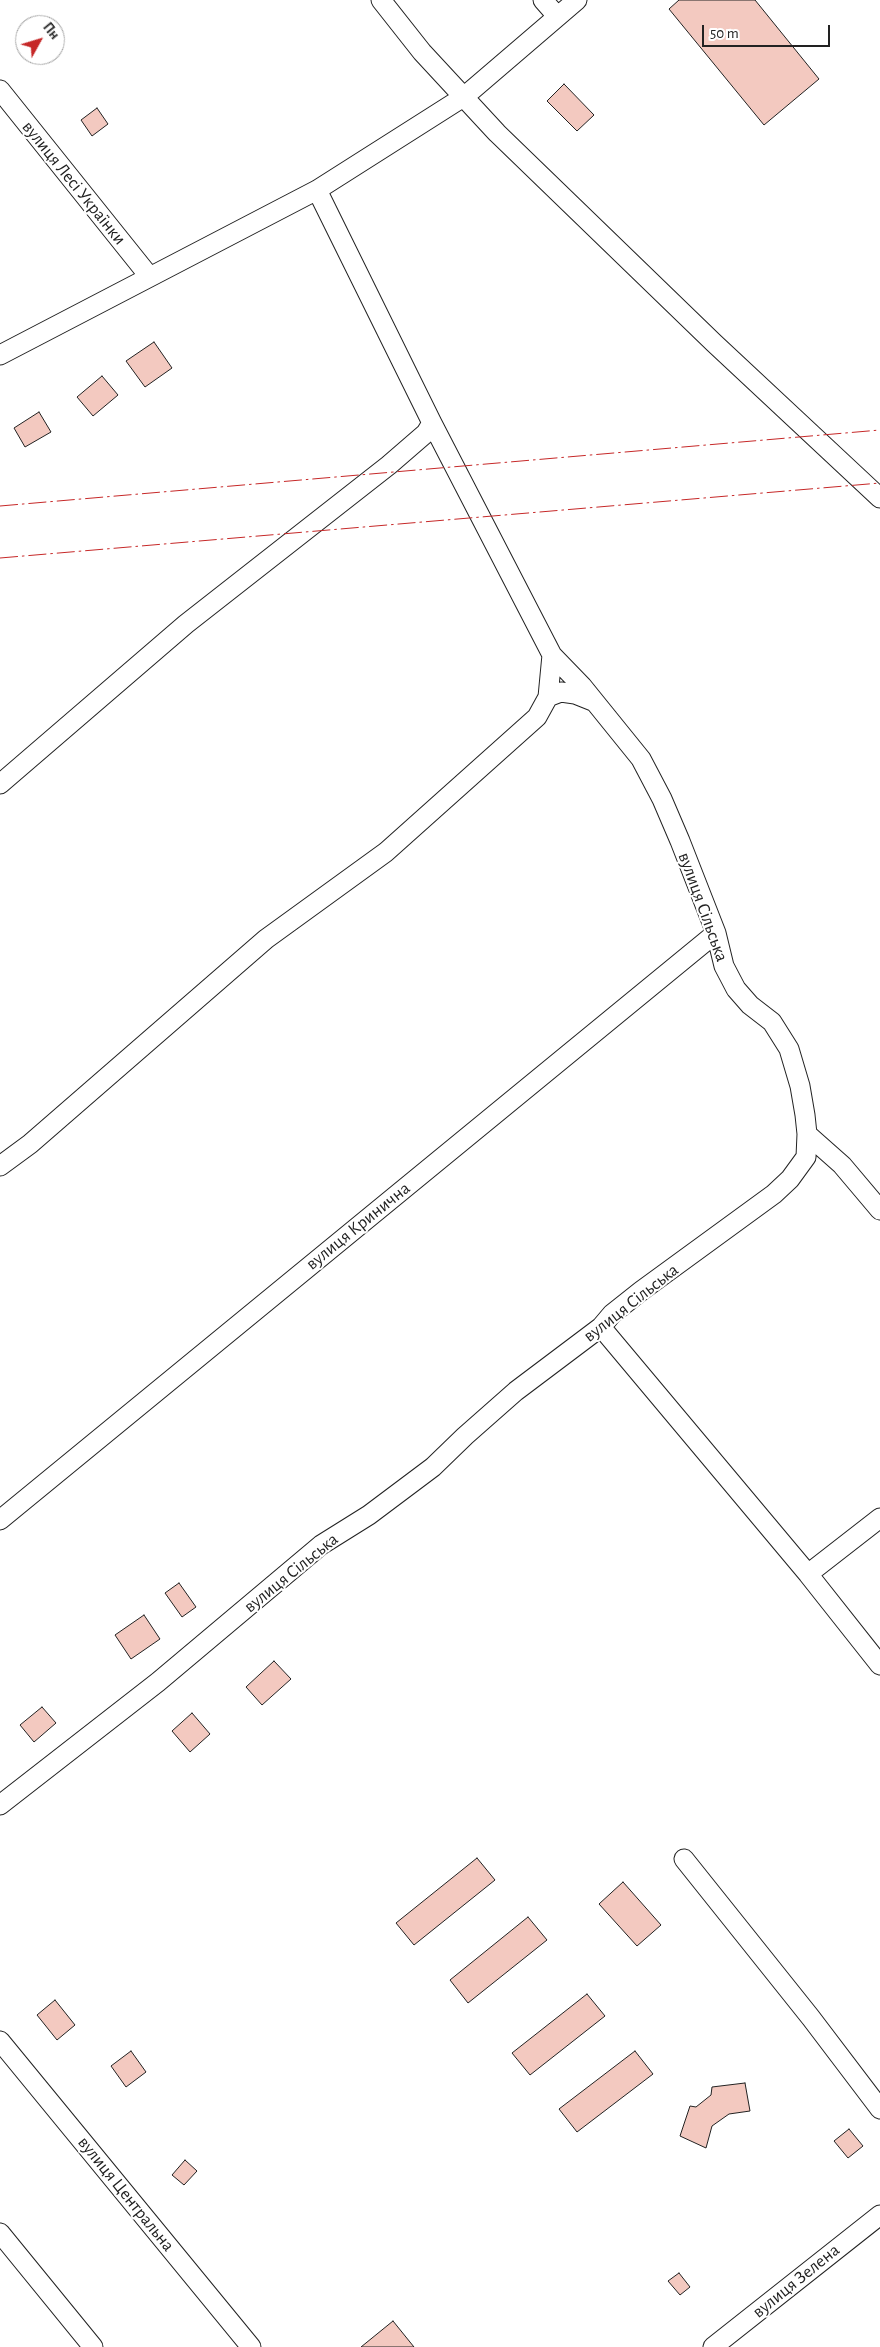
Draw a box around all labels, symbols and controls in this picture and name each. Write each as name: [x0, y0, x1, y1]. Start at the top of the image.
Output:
north arrow: [15, 15, 65, 65]
scale bar: [705, 15, 832, 47]
text: Пн: [40, 20, 62, 42]
text: 50 m: [710, 26, 739, 41]
street label: вулиця Лесі Українки: [17, 117, 131, 249]
street label: вулиця Сільська: [673, 849, 733, 965]
street label: вулиця Кринична: [302, 1177, 414, 1275]
street label: вулиця Сільська: [579, 1259, 683, 1347]
street label: вулиця Сільська: [240, 1528, 342, 1618]
street label: вулиця Центральна: [73, 2132, 179, 2256]
street label: вулиця Зелена: [748, 2239, 844, 2323]

